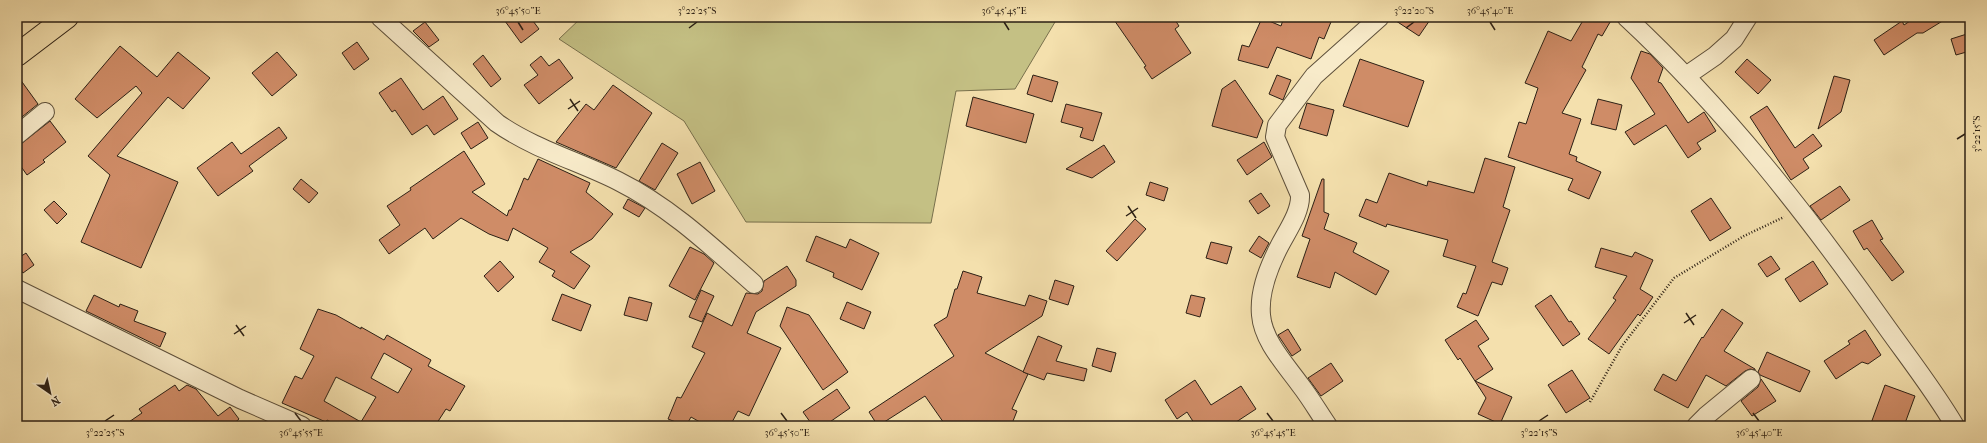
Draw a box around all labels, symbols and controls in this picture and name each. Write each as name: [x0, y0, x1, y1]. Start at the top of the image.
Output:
text: 36°45'50"E: [495, 5, 541, 17]
text: 3°22'25"S: [678, 5, 716, 17]
text: 36°45'45"E: [981, 5, 1027, 17]
text: 3°22'20"S: [1394, 5, 1434, 17]
text: 36°45'40"E: [1467, 5, 1513, 17]
text: 3°22'15"S: [1971, 115, 1983, 153]
north arrow: [30, 373, 70, 413]
text: N: [48, 393, 62, 409]
text: 3°22'25"S: [86, 427, 124, 439]
text: 36°45'55"E: [279, 427, 323, 439]
text: 36°45'50"E: [764, 427, 810, 439]
text: 36°45'45"E: [1250, 427, 1296, 439]
text: 3°22'15"S: [1520, 427, 1558, 439]
text: 36°45'40"E: [1736, 427, 1782, 439]

